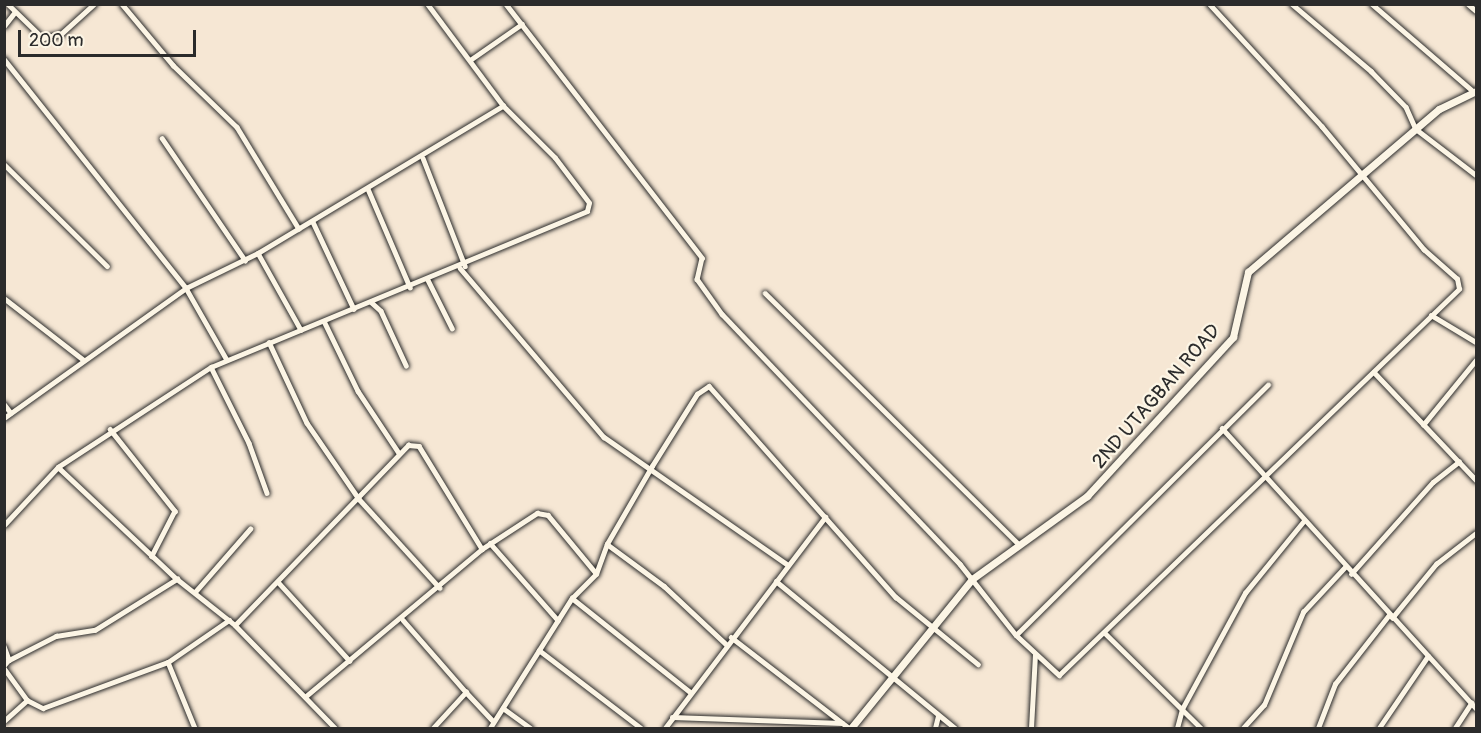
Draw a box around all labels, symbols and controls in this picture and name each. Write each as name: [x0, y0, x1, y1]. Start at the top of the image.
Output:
scale bar: [21, 18, 200, 56]
text: 200 m: [29, 29, 84, 52]
street label: 2ND UTAGBAN ROAD: [1087, 319, 1225, 473]

